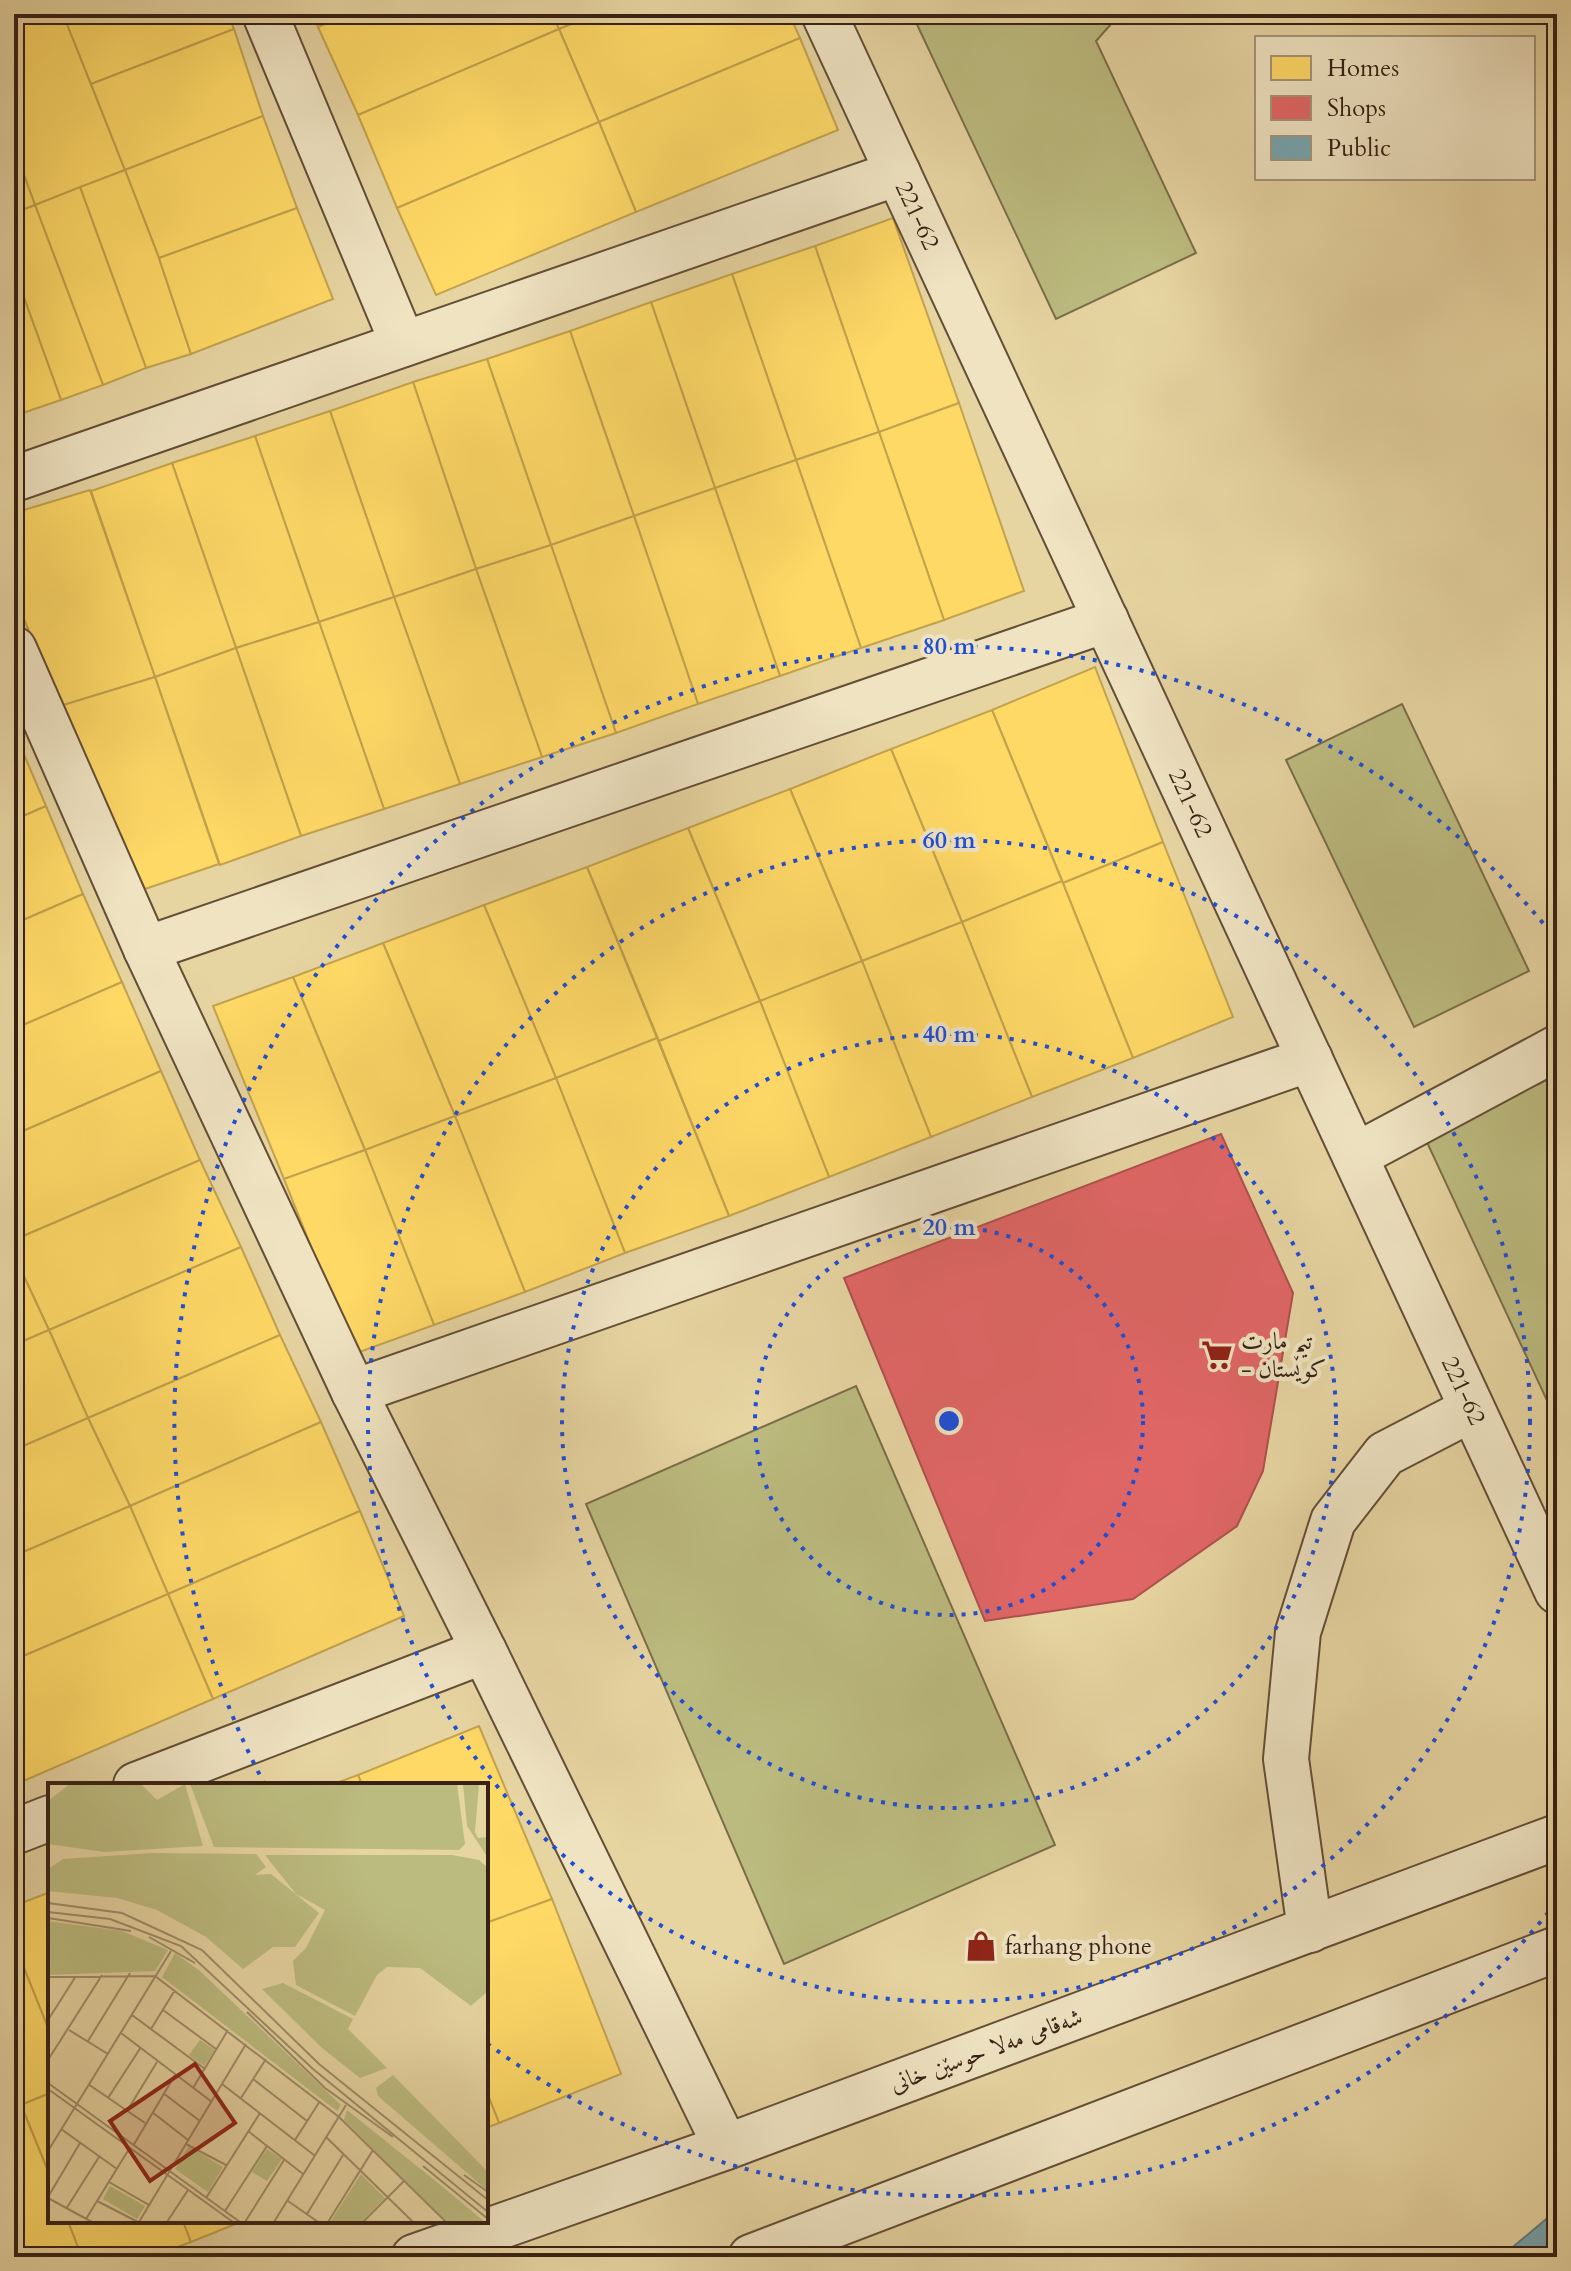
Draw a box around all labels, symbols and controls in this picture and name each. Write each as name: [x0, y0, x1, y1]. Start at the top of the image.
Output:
legend: [1255, 36, 1535, 180]
text: Homes: [1327, 52, 1399, 85]
text: Shops: [1327, 92, 1386, 125]
text: Public: [1327, 132, 1391, 165]
street label: 221-62: [887, 176, 947, 255]
text: 80 m: [922, 630, 976, 663]
street label: 221-62: [1160, 763, 1220, 843]
text: 60 m: [922, 824, 976, 857]
text: 40 m: [922, 1018, 976, 1051]
text: 20 m: [922, 1211, 976, 1244]
place label: تیم مارت - کوێستان: [1241, 1325, 1326, 1386]
supermarket icon: تیم مارت - کوێستان: [1200, 1338, 1234, 1372]
street label: 221-62: [1433, 1351, 1494, 1430]
centre of rings: [935, 1407, 963, 1435]
inset map: [48, 1783, 488, 2223]
shop icon: farhang phone: [964, 1929, 998, 1963]
place label: farhang phone: [1005, 1930, 1152, 1963]
street label: شەقامی مەلا حوسێن خانی: [885, 2000, 1087, 2101]

